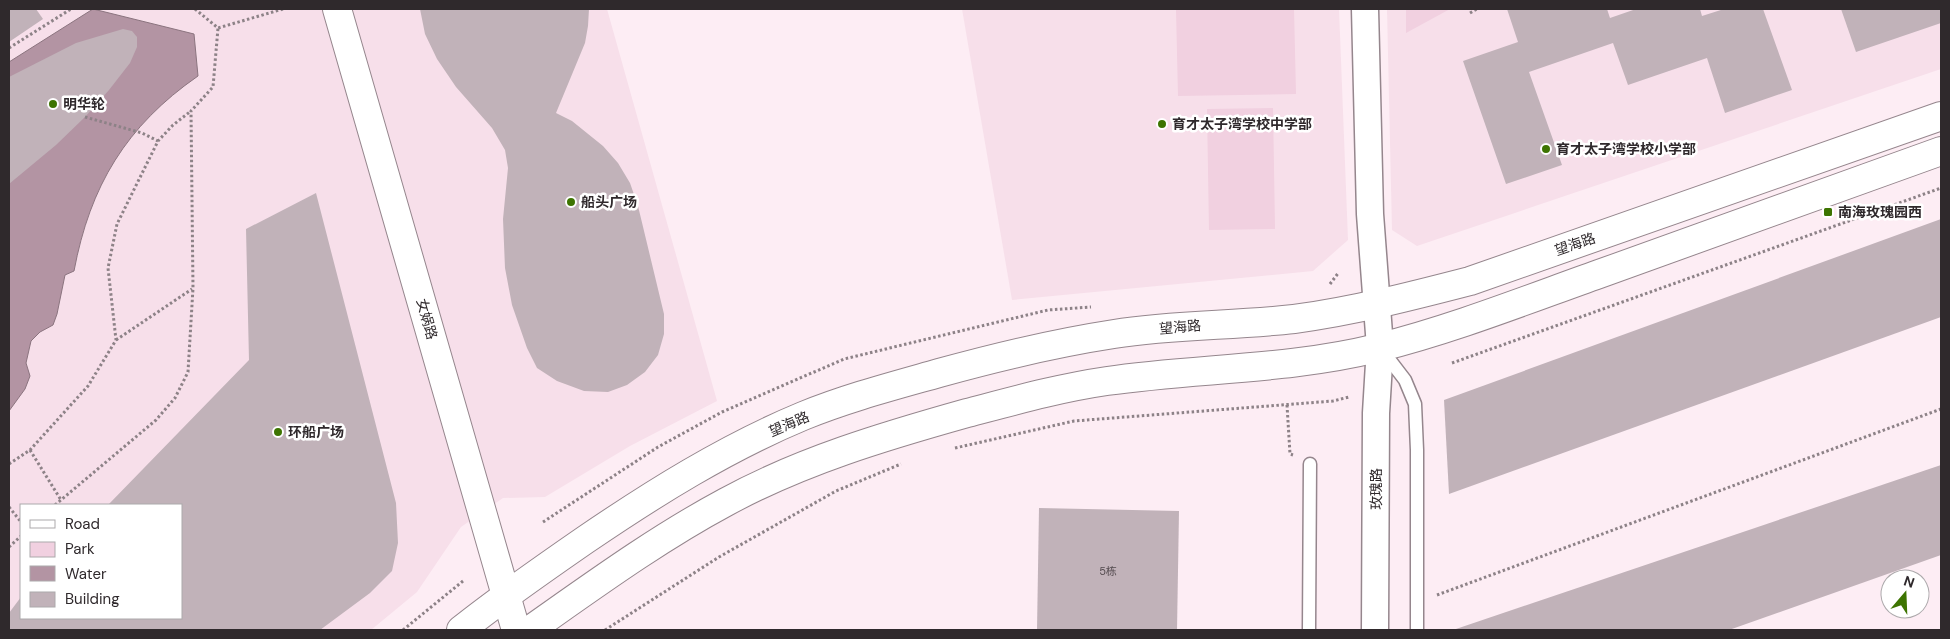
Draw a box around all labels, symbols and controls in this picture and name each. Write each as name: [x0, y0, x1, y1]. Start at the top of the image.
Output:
place label: 明华轮: [63, 95, 105, 113]
marker: 明华轮: [47, 98, 59, 110]
place label: 育才太子湾学校中学部: [1172, 115, 1312, 133]
marker: 育才太子湾学校中学部: [1156, 118, 1168, 130]
place label: 育才太子湾学校小学部: [1556, 140, 1696, 158]
marker: 育才太子湾学校小学部: [1540, 143, 1552, 155]
place label: 船头广场: [581, 193, 637, 211]
marker: 船头广场: [565, 196, 577, 208]
place label: 南海玫瑰园西: [1838, 203, 1922, 221]
marker: 南海玫瑰园西: [1822, 206, 1834, 218]
street label: 望海路: [1552, 229, 1598, 259]
street label: 女娲路: [413, 296, 441, 342]
street label: 望海路: [1158, 316, 1202, 338]
street label: 望海路: [766, 408, 812, 440]
place label: 环船广场: [288, 423, 344, 441]
marker: 环船广场: [272, 426, 284, 438]
street label: 玫瑰路: [1367, 468, 1385, 510]
legend: [20, 504, 182, 619]
text: Road: [65, 514, 100, 534]
text: Park: [65, 539, 95, 559]
text: Water: [65, 564, 107, 584]
house number: 5栋: [1099, 564, 1117, 578]
north arrow: [1880, 569, 1930, 619]
text: N: [1901, 572, 1917, 592]
text: Building: [65, 589, 120, 609]

